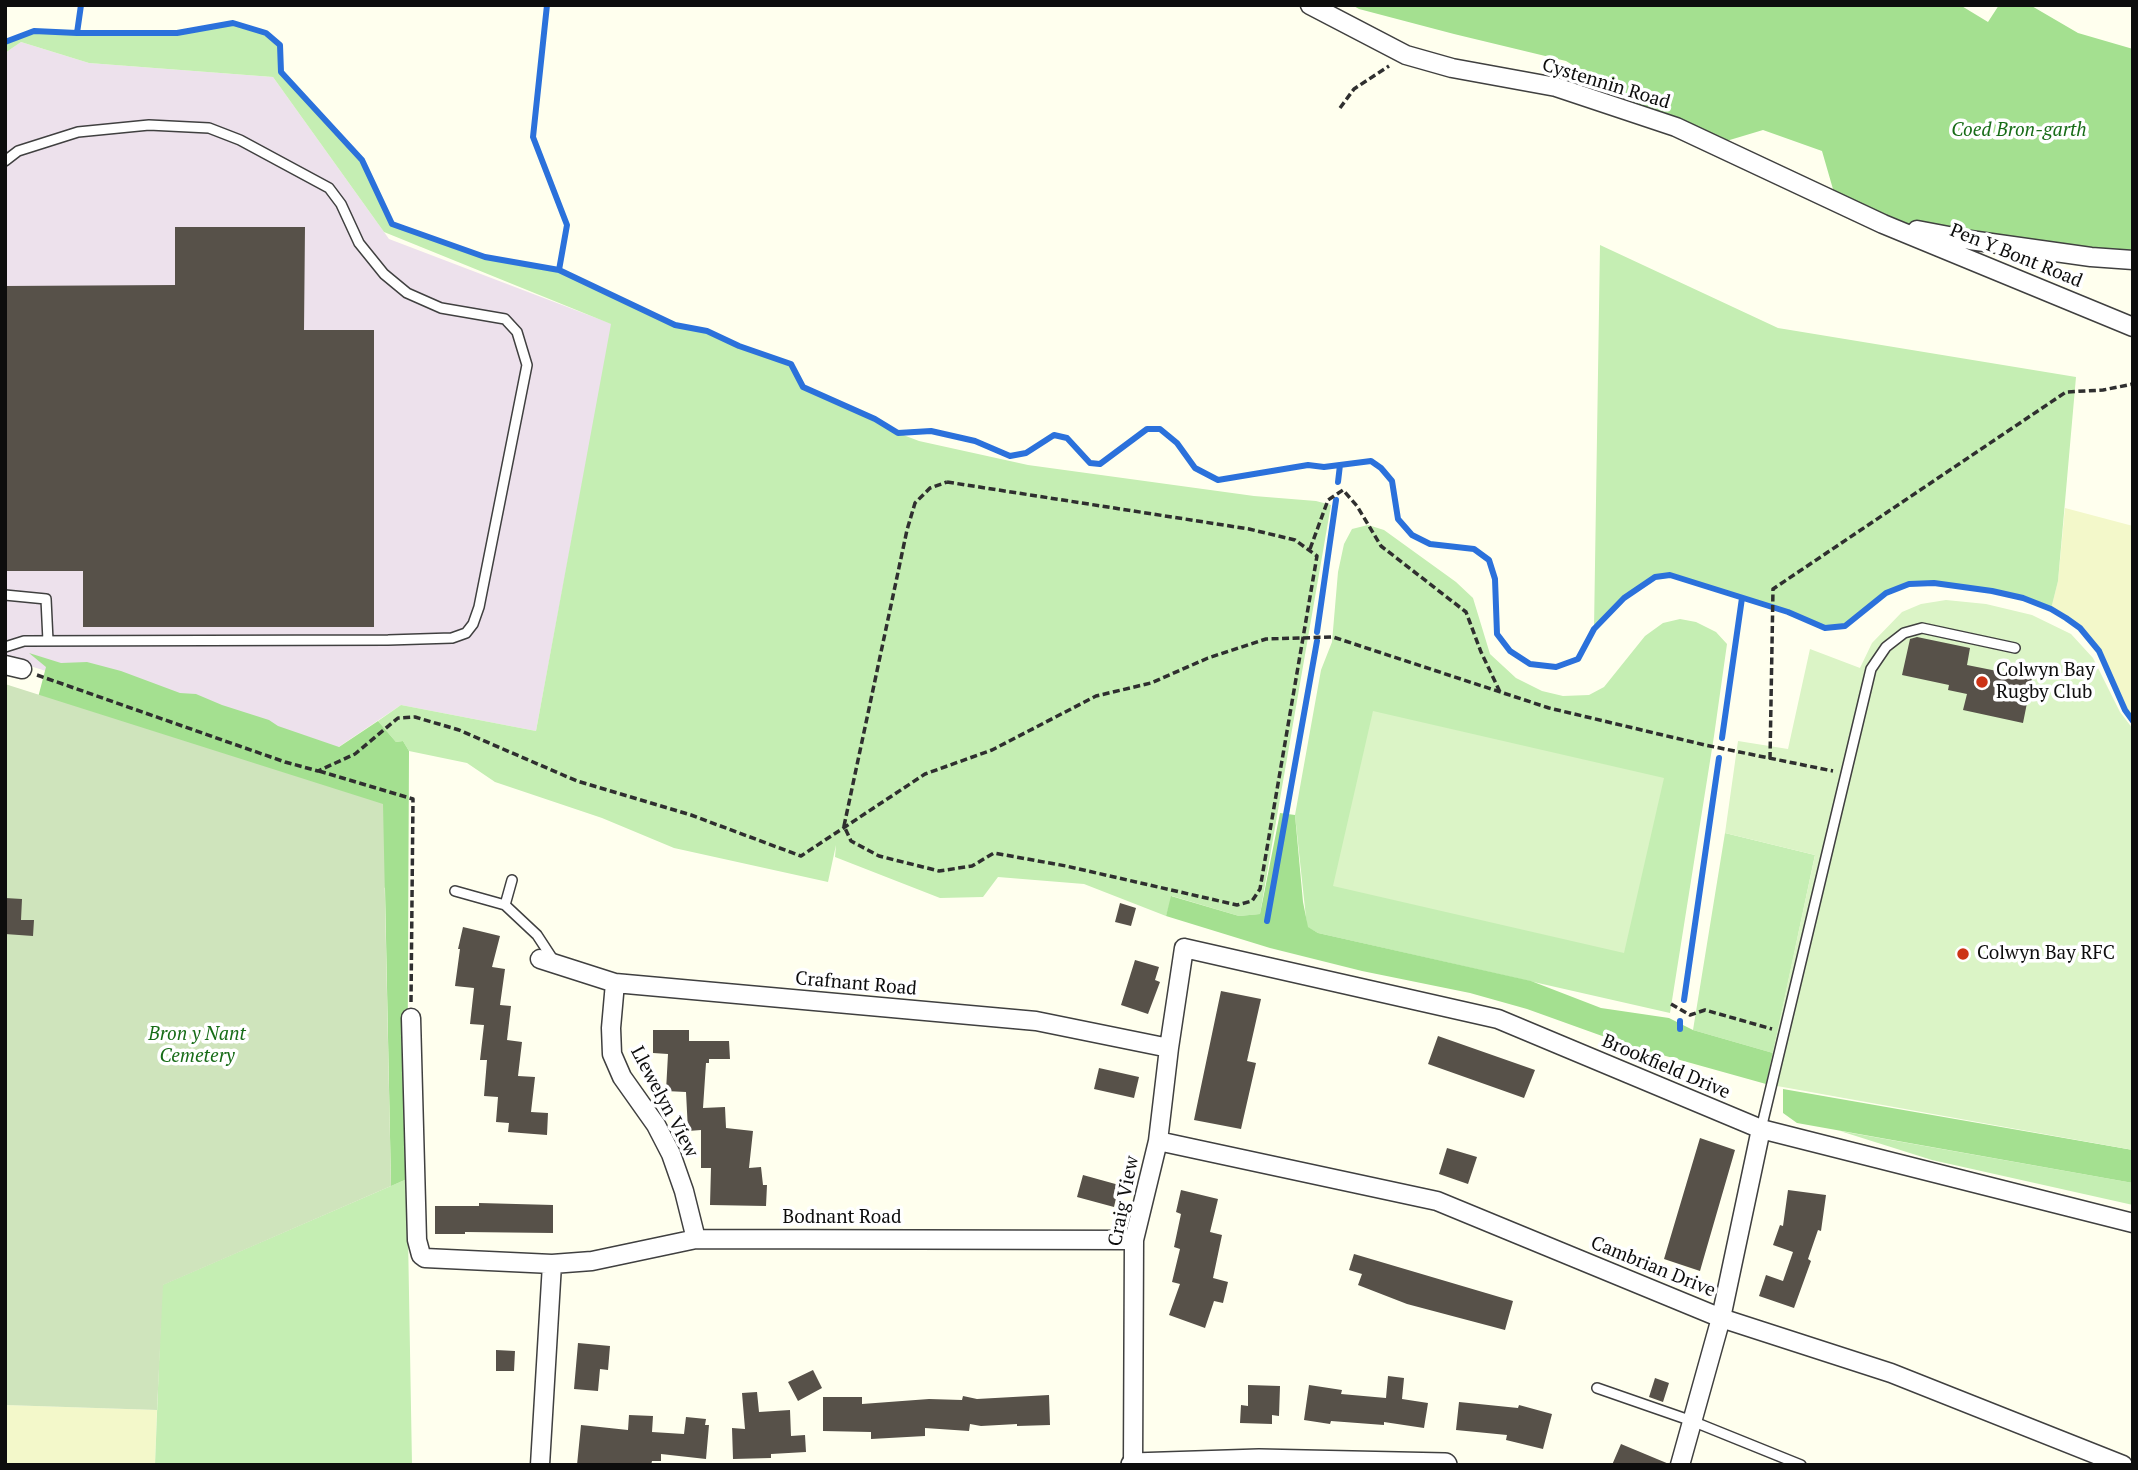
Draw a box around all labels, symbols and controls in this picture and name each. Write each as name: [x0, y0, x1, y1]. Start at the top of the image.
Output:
street label: Cystennin Road: [1539, 54, 1673, 114]
park label: Coed Bron-garth: [1951, 120, 2087, 142]
street label: Pen Y Bont Road: [1947, 219, 2085, 293]
place label: Colwyn Bay Rugby Club: [1996, 660, 2095, 704]
marker: Colwyn Bay Rugby Club: [1974, 674, 1990, 690]
place label: Colwyn Bay RFC: [1977, 943, 2115, 965]
marker: Colwyn Bay RFC: [1955, 946, 1971, 962]
street label: Crafnant Road: [794, 967, 918, 1001]
park label: Bron y Nant Cemetery: [148, 1024, 246, 1068]
street label: Brookfield Drive: [1599, 1030, 1733, 1104]
street label: Llewelyn View: [625, 1043, 703, 1161]
street label: Craig View: [1104, 1154, 1144, 1248]
street label: Bodnant Road: [783, 1207, 901, 1229]
street label: Cambrian Drive: [1587, 1232, 1719, 1302]

